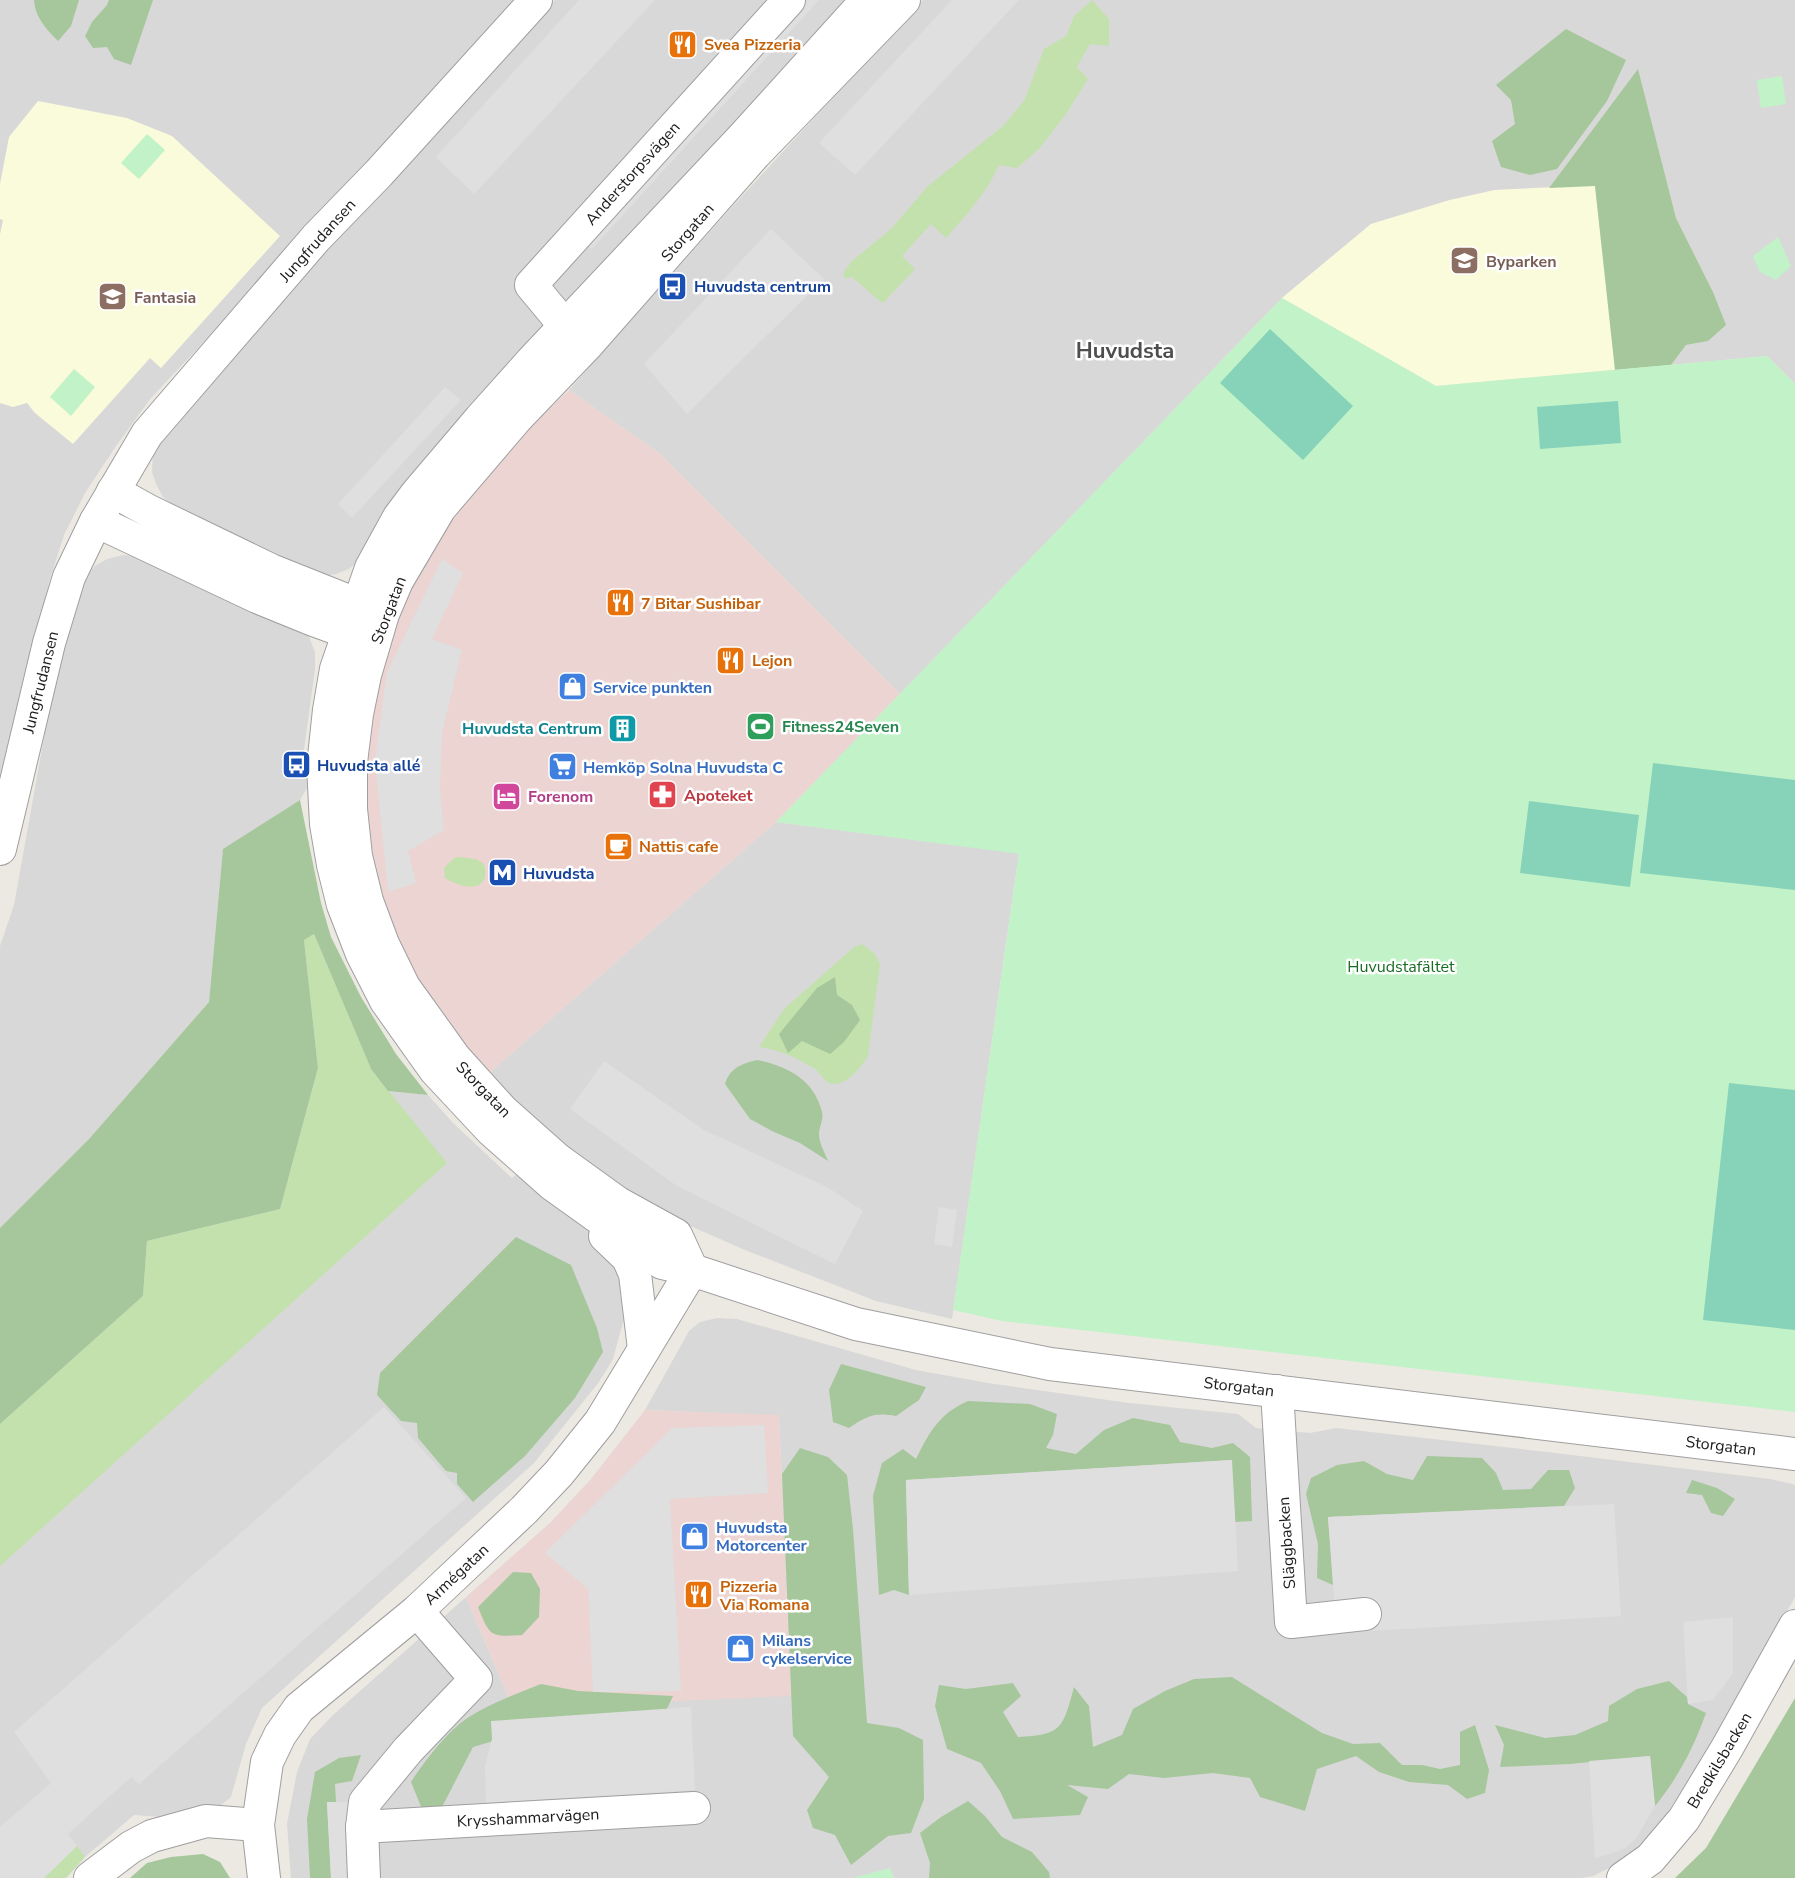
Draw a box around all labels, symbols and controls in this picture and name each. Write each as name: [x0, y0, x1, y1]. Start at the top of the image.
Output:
restaurant icon: Svea Pizzeria: [667, 28, 699, 60]
place label: Svea Pizzeria: [704, 34, 801, 56]
street label: Anderstorpsvägen: [580, 117, 685, 230]
street label: Jungfrudansen: [274, 194, 361, 288]
street label: Storgatan: [656, 199, 719, 267]
school or university icon: Byparken: [1449, 245, 1481, 277]
place label: Byparken: [1486, 251, 1557, 273]
bus stop icon: Huvudsta centrum: [657, 270, 689, 302]
place label: Huvudsta centrum: [694, 276, 831, 298]
school or university icon: Fantasia: [97, 281, 129, 313]
place label: Fantasia: [134, 287, 196, 309]
district label: Huvudsta: [1076, 336, 1174, 366]
street label: Storgatan: [366, 573, 412, 647]
restaurant icon: 7 Bitar Sushibar: [604, 587, 636, 619]
place label: 7 Bitar Sushibar: [641, 593, 761, 615]
street label: Jungfrudansen: [17, 629, 64, 737]
restaurant icon: Lejon: [715, 644, 747, 676]
place label: Lejon: [752, 650, 792, 672]
shop icon: Service punkten: [556, 671, 588, 703]
place label: Service punkten: [593, 677, 712, 699]
sports icon: Fitness24Seven: [745, 710, 777, 742]
building icon: Huvudsta Centrum: [607, 712, 639, 744]
place label: Fitness24Seven: [782, 716, 899, 738]
place label: Huvudsta Centrum: [462, 718, 602, 740]
bus stop icon: Huvudsta allé: [280, 749, 312, 781]
supermarket icon: Hemköp Solna Huvudsta C: [546, 751, 578, 783]
place label: Huvudsta allé: [317, 755, 421, 777]
place label: Hemköp Solna Huvudsta C: [583, 757, 783, 779]
pharmacy icon: Apoteket: [647, 779, 679, 811]
hotel icon: Forenom: [491, 780, 523, 812]
place label: Apoteket: [684, 785, 753, 807]
place label: Forenom: [528, 786, 593, 808]
cafe icon: Nattis cafe: [602, 830, 634, 862]
place label: Nattis cafe: [639, 836, 719, 858]
metro station icon: Huvudsta: [486, 857, 518, 889]
place label: Huvudsta: [523, 863, 595, 885]
park label: Huvudstafältet: [1347, 956, 1455, 978]
street label: Storgatan: [451, 1057, 516, 1123]
street label: Storgatan: [1202, 1372, 1275, 1402]
street label: Storgatan: [1684, 1431, 1757, 1461]
street label: Släggbacken: [1273, 1496, 1301, 1590]
place label: Huvudsta Motorcenter: [716, 1517, 808, 1557]
shop icon: Huvudsta Motorcenter: [679, 1520, 711, 1552]
street label: Armégatan: [420, 1539, 494, 1610]
place label: Pizzeria Via Romana: [719, 1576, 809, 1616]
restaurant icon: Pizzeria Via Romana: [683, 1579, 715, 1611]
place label: Milans cykelservice: [762, 1630, 852, 1670]
shop icon: Milans cykelservice: [725, 1633, 757, 1665]
street label: Bredkilsbacken: [1682, 1708, 1757, 1813]
street label: Krysshammarvägen: [456, 1803, 600, 1833]

